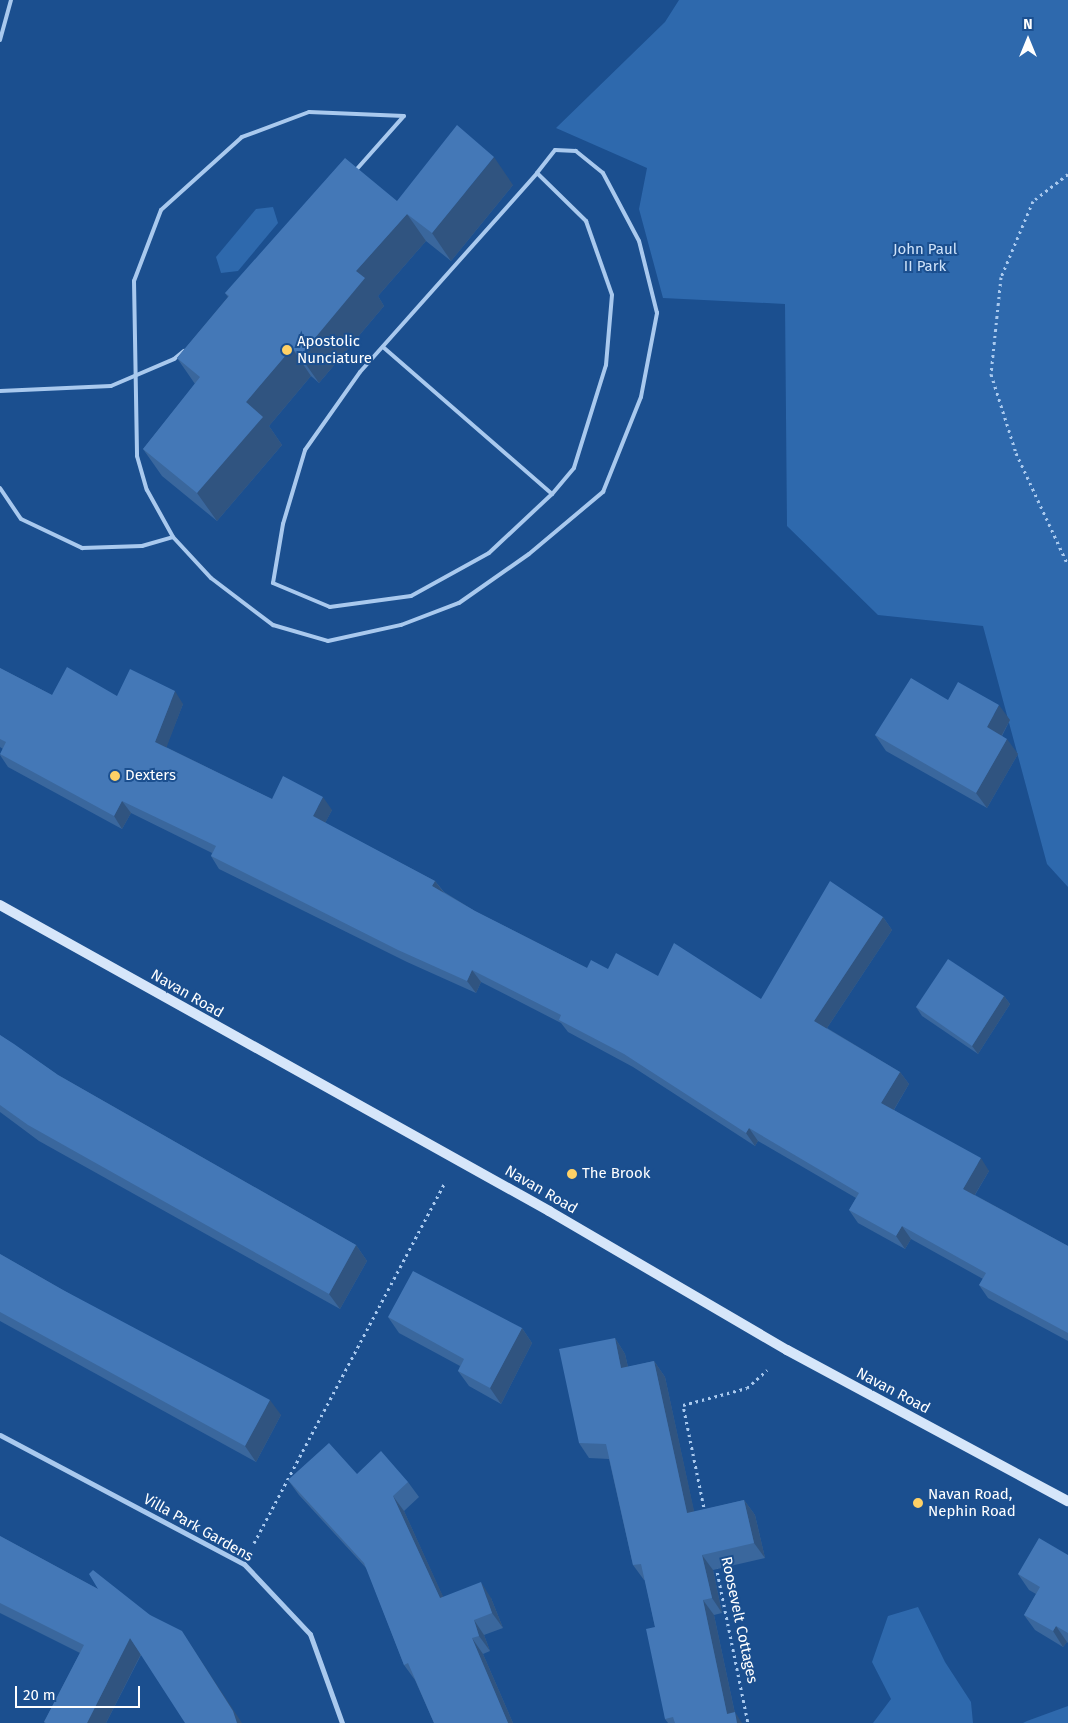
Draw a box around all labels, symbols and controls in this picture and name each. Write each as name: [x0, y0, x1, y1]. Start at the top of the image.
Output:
north arrow: [1003, 15, 1053, 65]
text: N: [1023, 16, 1033, 33]
park label: John Paul II Park: [893, 240, 957, 275]
place label: Apostolic Nunciature: [297, 332, 372, 367]
marker: Apostolic Nunciature: [281, 344, 293, 356]
place label: Dexters: [125, 767, 176, 785]
marker: Dexters: [109, 770, 121, 782]
street label: Navan Road: [147, 966, 227, 1022]
street label: Navan Road: [501, 1162, 581, 1218]
place label: The Brook: [582, 1165, 650, 1183]
marker: The Brook: [566, 1168, 578, 1180]
street label: Navan Road: [853, 1364, 933, 1418]
place label: Navan Road, Nephin Road: [928, 1485, 1016, 1520]
street label: Villa Park Gardens: [140, 1490, 256, 1566]
marker: Navan Road, Nephin Road: [912, 1497, 924, 1509]
street label: Roosevelt Cottages: [717, 1555, 761, 1685]
scale bar: [18, 1676, 142, 1708]
text: 20 m: [23, 1686, 56, 1704]

